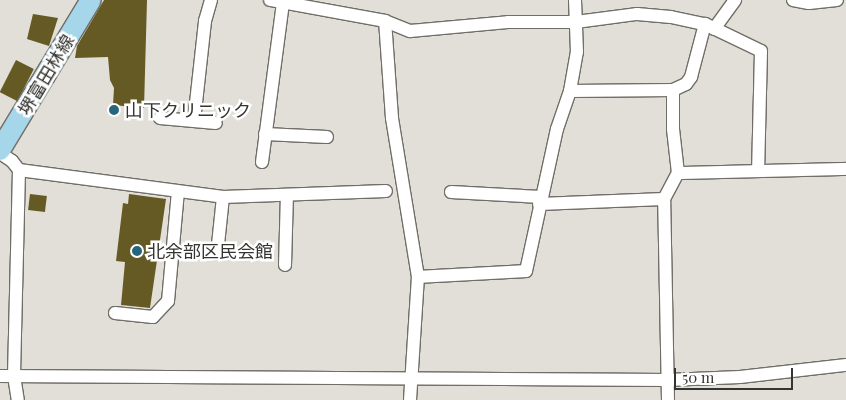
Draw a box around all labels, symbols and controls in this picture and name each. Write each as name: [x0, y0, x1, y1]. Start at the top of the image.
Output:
street label: 堺富田林線: [14, 31, 78, 119]
place label: 山下クリニック: [125, 99, 251, 121]
marker: 山下クリニック: [107, 103, 121, 117]
place label: 北余部区民会館: [147, 240, 273, 262]
marker: 北余部区民会館: [131, 245, 143, 257]
scale bar: [676, 358, 795, 390]
text: 50 m: [682, 367, 714, 387]

